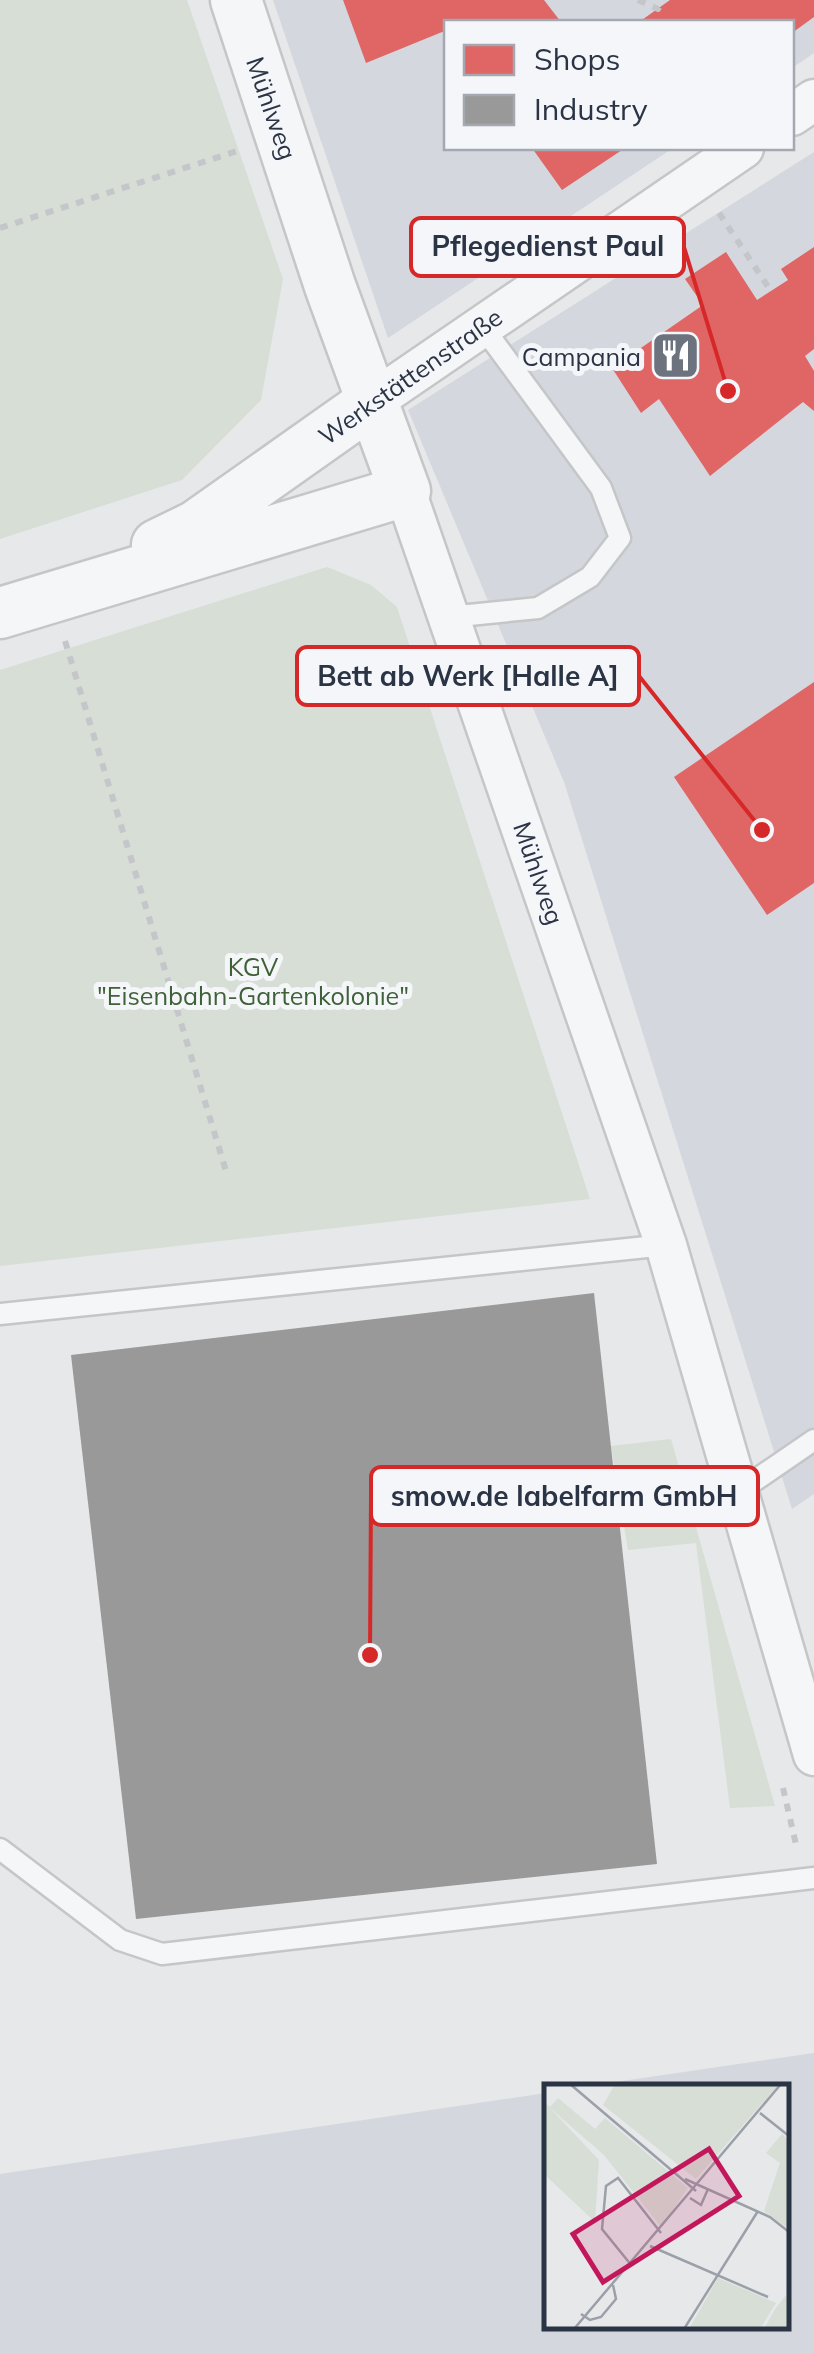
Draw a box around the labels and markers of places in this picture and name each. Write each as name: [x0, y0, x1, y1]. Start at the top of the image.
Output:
callout: Pflegedienst Paul: [411, 218, 684, 276]
restaurant icon: Campania: [650, 330, 702, 382]
place label: Campania: [522, 341, 641, 372]
callout: Bett ab Werk [Halle A]: [297, 647, 639, 705]
callout: smow.de labelfarm GmbH: [371, 1467, 758, 1525]

